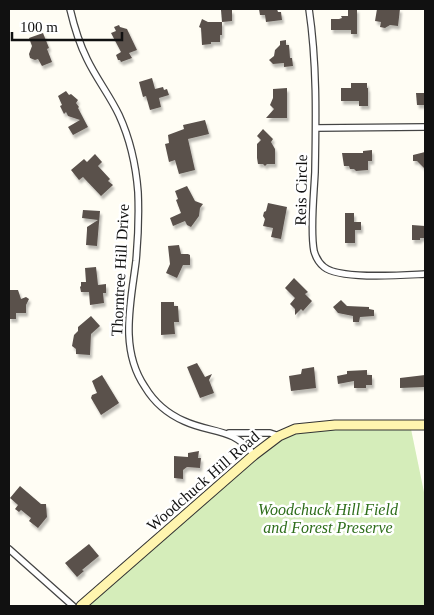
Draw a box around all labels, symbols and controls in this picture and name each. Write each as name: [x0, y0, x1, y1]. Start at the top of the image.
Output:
scale bar: [12, 10, 122, 42]
text: 100 m: [20, 19, 58, 35]
street label: Reis Circle: [292, 154, 310, 226]
street label: Thorntree Hill Drive: [108, 203, 132, 337]
street label: Woodchuck Hill Road: [144, 428, 262, 534]
park label: Woodchuck Hill Field and Forest Preserve: [258, 501, 399, 536]

